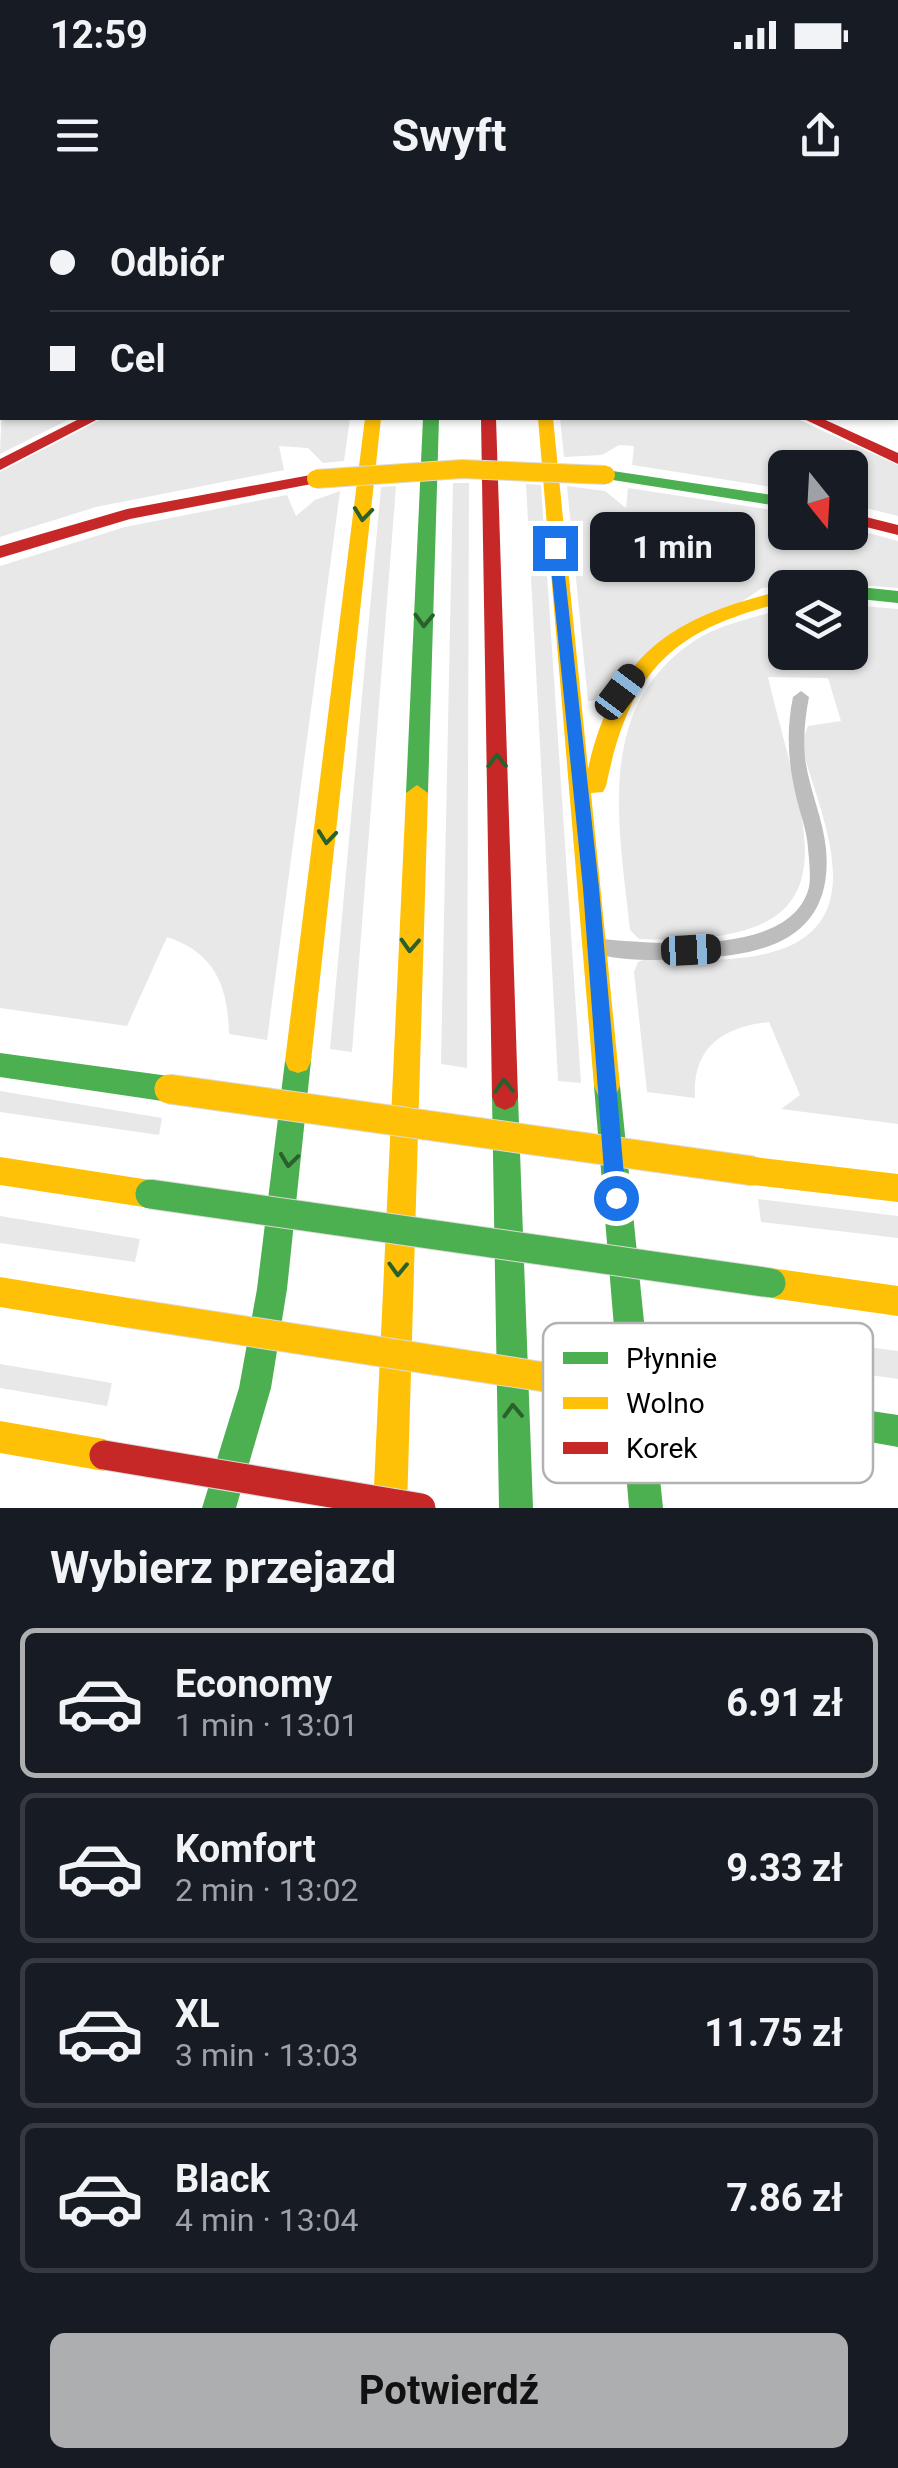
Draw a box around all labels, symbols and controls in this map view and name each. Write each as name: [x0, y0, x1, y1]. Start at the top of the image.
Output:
text: 12:59: [50, 13, 148, 57]
icon: menu: [50, 108, 105, 163]
icon: share: [793, 108, 848, 163]
text: Swyft: [391, 109, 507, 162]
text: Odbiór: [110, 241, 224, 285]
text: Cel: [110, 337, 165, 381]
north arrow: [768, 450, 868, 550]
map controls: [768, 450, 868, 670]
one-way arrow: [352, 507, 374, 523]
callout: 1 min: [590, 513, 755, 583]
route end: [533, 526, 578, 571]
text: 1 min: [632, 528, 713, 566]
button: layers: [768, 570, 868, 670]
one-way arrow: [414, 612, 435, 628]
car: [590, 659, 650, 725]
one-way arrow: [486, 752, 508, 768]
one-way arrow: [317, 830, 338, 846]
car: [660, 933, 722, 967]
one-way arrow: [400, 937, 421, 953]
one-way arrow: [493, 1077, 514, 1093]
one-way arrow: [279, 1152, 300, 1169]
route start: [594, 1176, 639, 1221]
one-way arrow: [387, 1262, 408, 1278]
legend: [543, 1323, 873, 1483]
text: Płynnie: [626, 1342, 717, 1375]
text: Wolno: [626, 1387, 705, 1420]
one-way arrow: [503, 1402, 524, 1418]
text: Korek: [626, 1432, 698, 1465]
text: Wybierz przejazd: [50, 1541, 396, 1594]
icon: car: [55, 1658, 145, 1748]
text: Economy: [175, 1662, 332, 1706]
text: 6.91 zł: [726, 1681, 843, 1725]
text: 1 min · 13:01: [175, 1706, 358, 1744]
icon: car: [55, 1823, 145, 1913]
text: Komfort: [175, 1827, 316, 1871]
text: 9.33 zł: [726, 1846, 843, 1890]
text: 2 min · 13:02: [175, 1871, 358, 1909]
icon: car: [55, 1988, 145, 2078]
text: XL: [175, 1992, 220, 2036]
text: 11.75 zł: [704, 2011, 843, 2055]
text: 3 min · 13:03: [175, 2036, 358, 2074]
icon: car: [55, 2153, 145, 2243]
text: Black: [175, 2157, 270, 2201]
text: 7.86 zł: [726, 2176, 843, 2220]
text: 4 min · 13:04: [175, 2201, 358, 2239]
button: Potwierdź: [50, 2333, 848, 2448]

